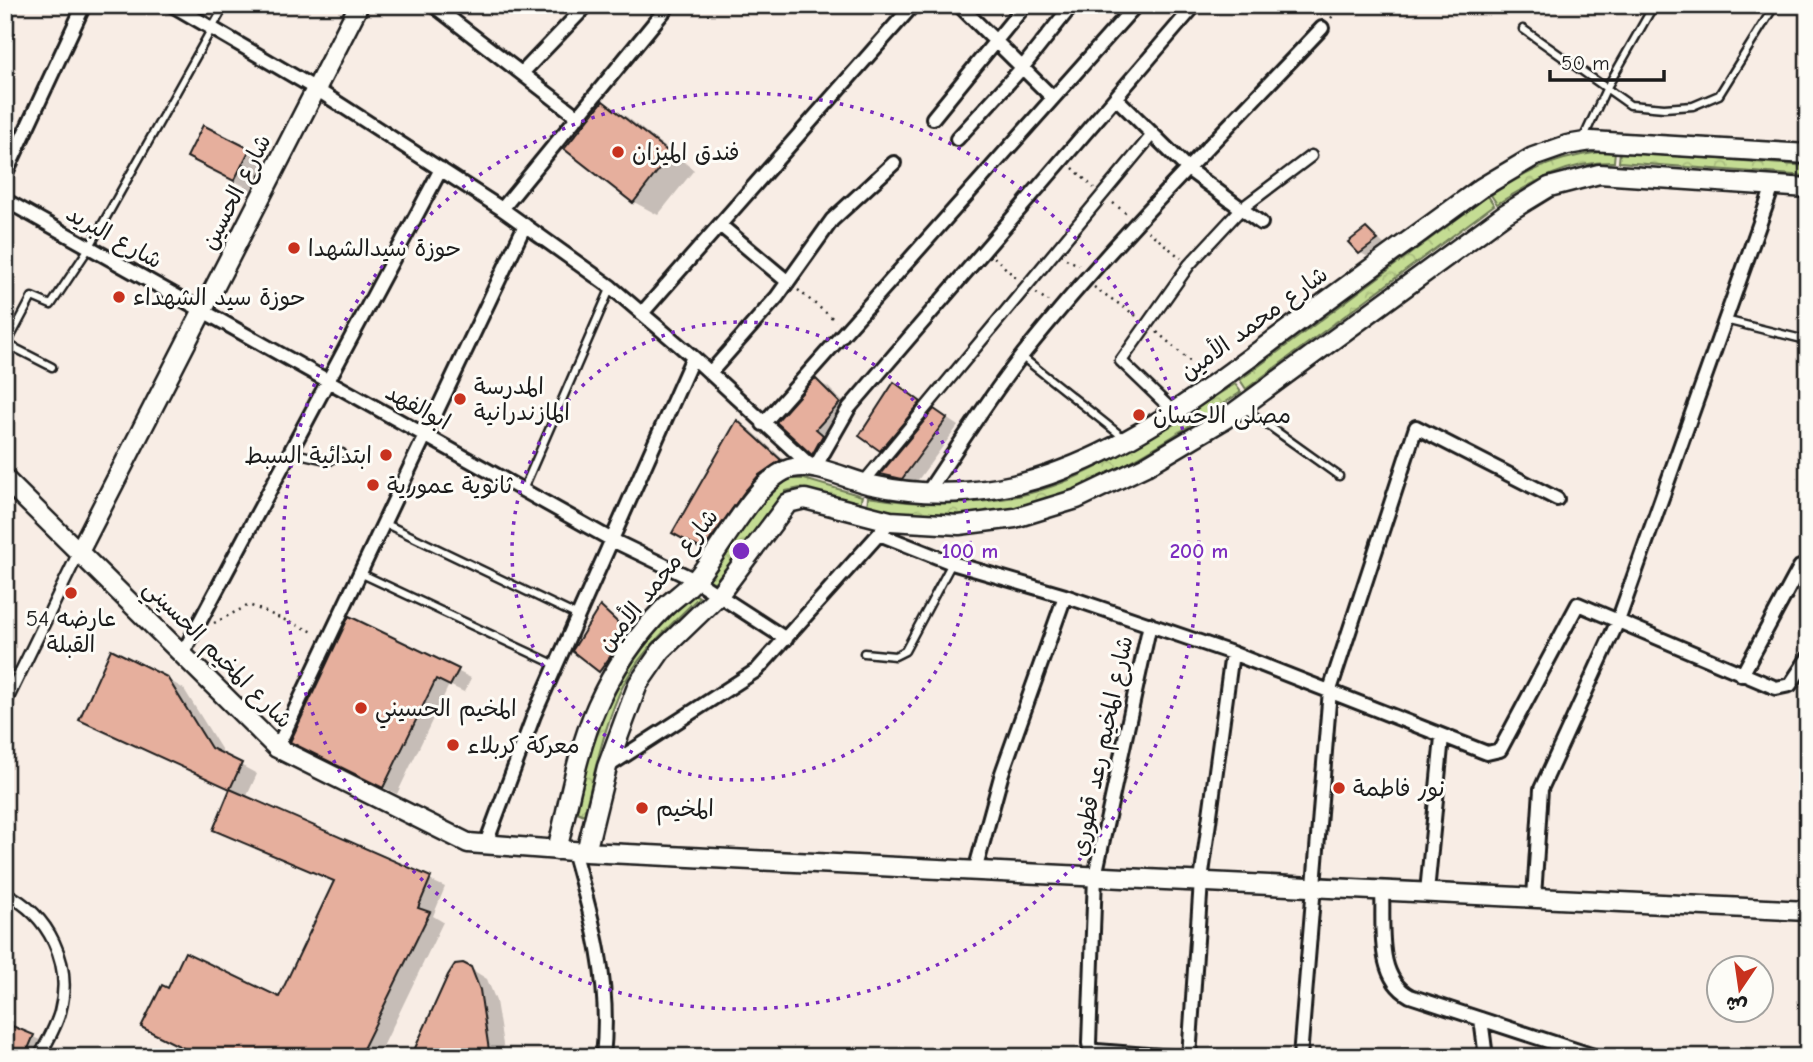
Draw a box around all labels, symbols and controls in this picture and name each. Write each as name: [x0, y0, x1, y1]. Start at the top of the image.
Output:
scale bar: [1550, 38, 1664, 82]
text: 50 m: [1561, 51, 1610, 75]
street label: شارع الحسين: [195, 130, 278, 255]
place label: فندق الميزان: [632, 139, 740, 166]
marker: فندق الميزان: [610, 144, 626, 160]
street label: شارع البريد: [60, 200, 167, 276]
place label: حوزة سيدالشهدا: [308, 235, 461, 262]
marker: حوزة سيدالشهدا: [286, 240, 302, 256]
street label: شارع محمد الأمين: [1173, 258, 1334, 387]
place label: حوزة سيد الشهداء: [133, 284, 306, 311]
marker: حوزة سيد الشهداء: [111, 289, 127, 305]
place label: المدرسة المازندرانية: [474, 373, 570, 426]
street label: ابوالفهد: [381, 378, 455, 436]
marker: المدرسة المازندرانية: [452, 391, 468, 407]
place label: مصلى الاحسان: [1153, 402, 1291, 430]
marker: مصلى الاحسان: [1131, 407, 1147, 423]
place label: ابتدائية السبط: [244, 442, 372, 469]
marker: ابتدائية السبط: [378, 447, 394, 463]
place label: ثانوية عمورية: [387, 472, 513, 499]
marker: ثانوية عمورية: [365, 477, 381, 493]
street label: شارع محمد الأمين: [590, 501, 725, 658]
centre of rings: [729, 539, 753, 563]
text: 100 m: [942, 539, 998, 563]
text: 200 m: [1170, 539, 1228, 563]
street label: شارع المخيم الحسيني: [133, 574, 298, 739]
marker: عارضه 54 القبلة: [63, 585, 79, 601]
place label: عارضه 54 القبلة: [26, 605, 116, 658]
street label: شارع المخيم رعد قطوري: [1065, 633, 1142, 859]
place label: المخيم الحسيني: [375, 695, 517, 729]
marker: المخيم الحسيني: [353, 700, 369, 716]
place label: معركة كربلاء: [467, 732, 580, 759]
marker: معركة كربلاء: [445, 737, 461, 753]
place label: نور فاطمة: [1353, 775, 1445, 802]
marker: نور فاطمة: [1331, 780, 1347, 796]
place label: المخيم: [656, 795, 714, 826]
marker: المخيم: [634, 800, 650, 816]
north arrow: [1704, 954, 1774, 1024]
text: ش: [1724, 991, 1749, 1018]

